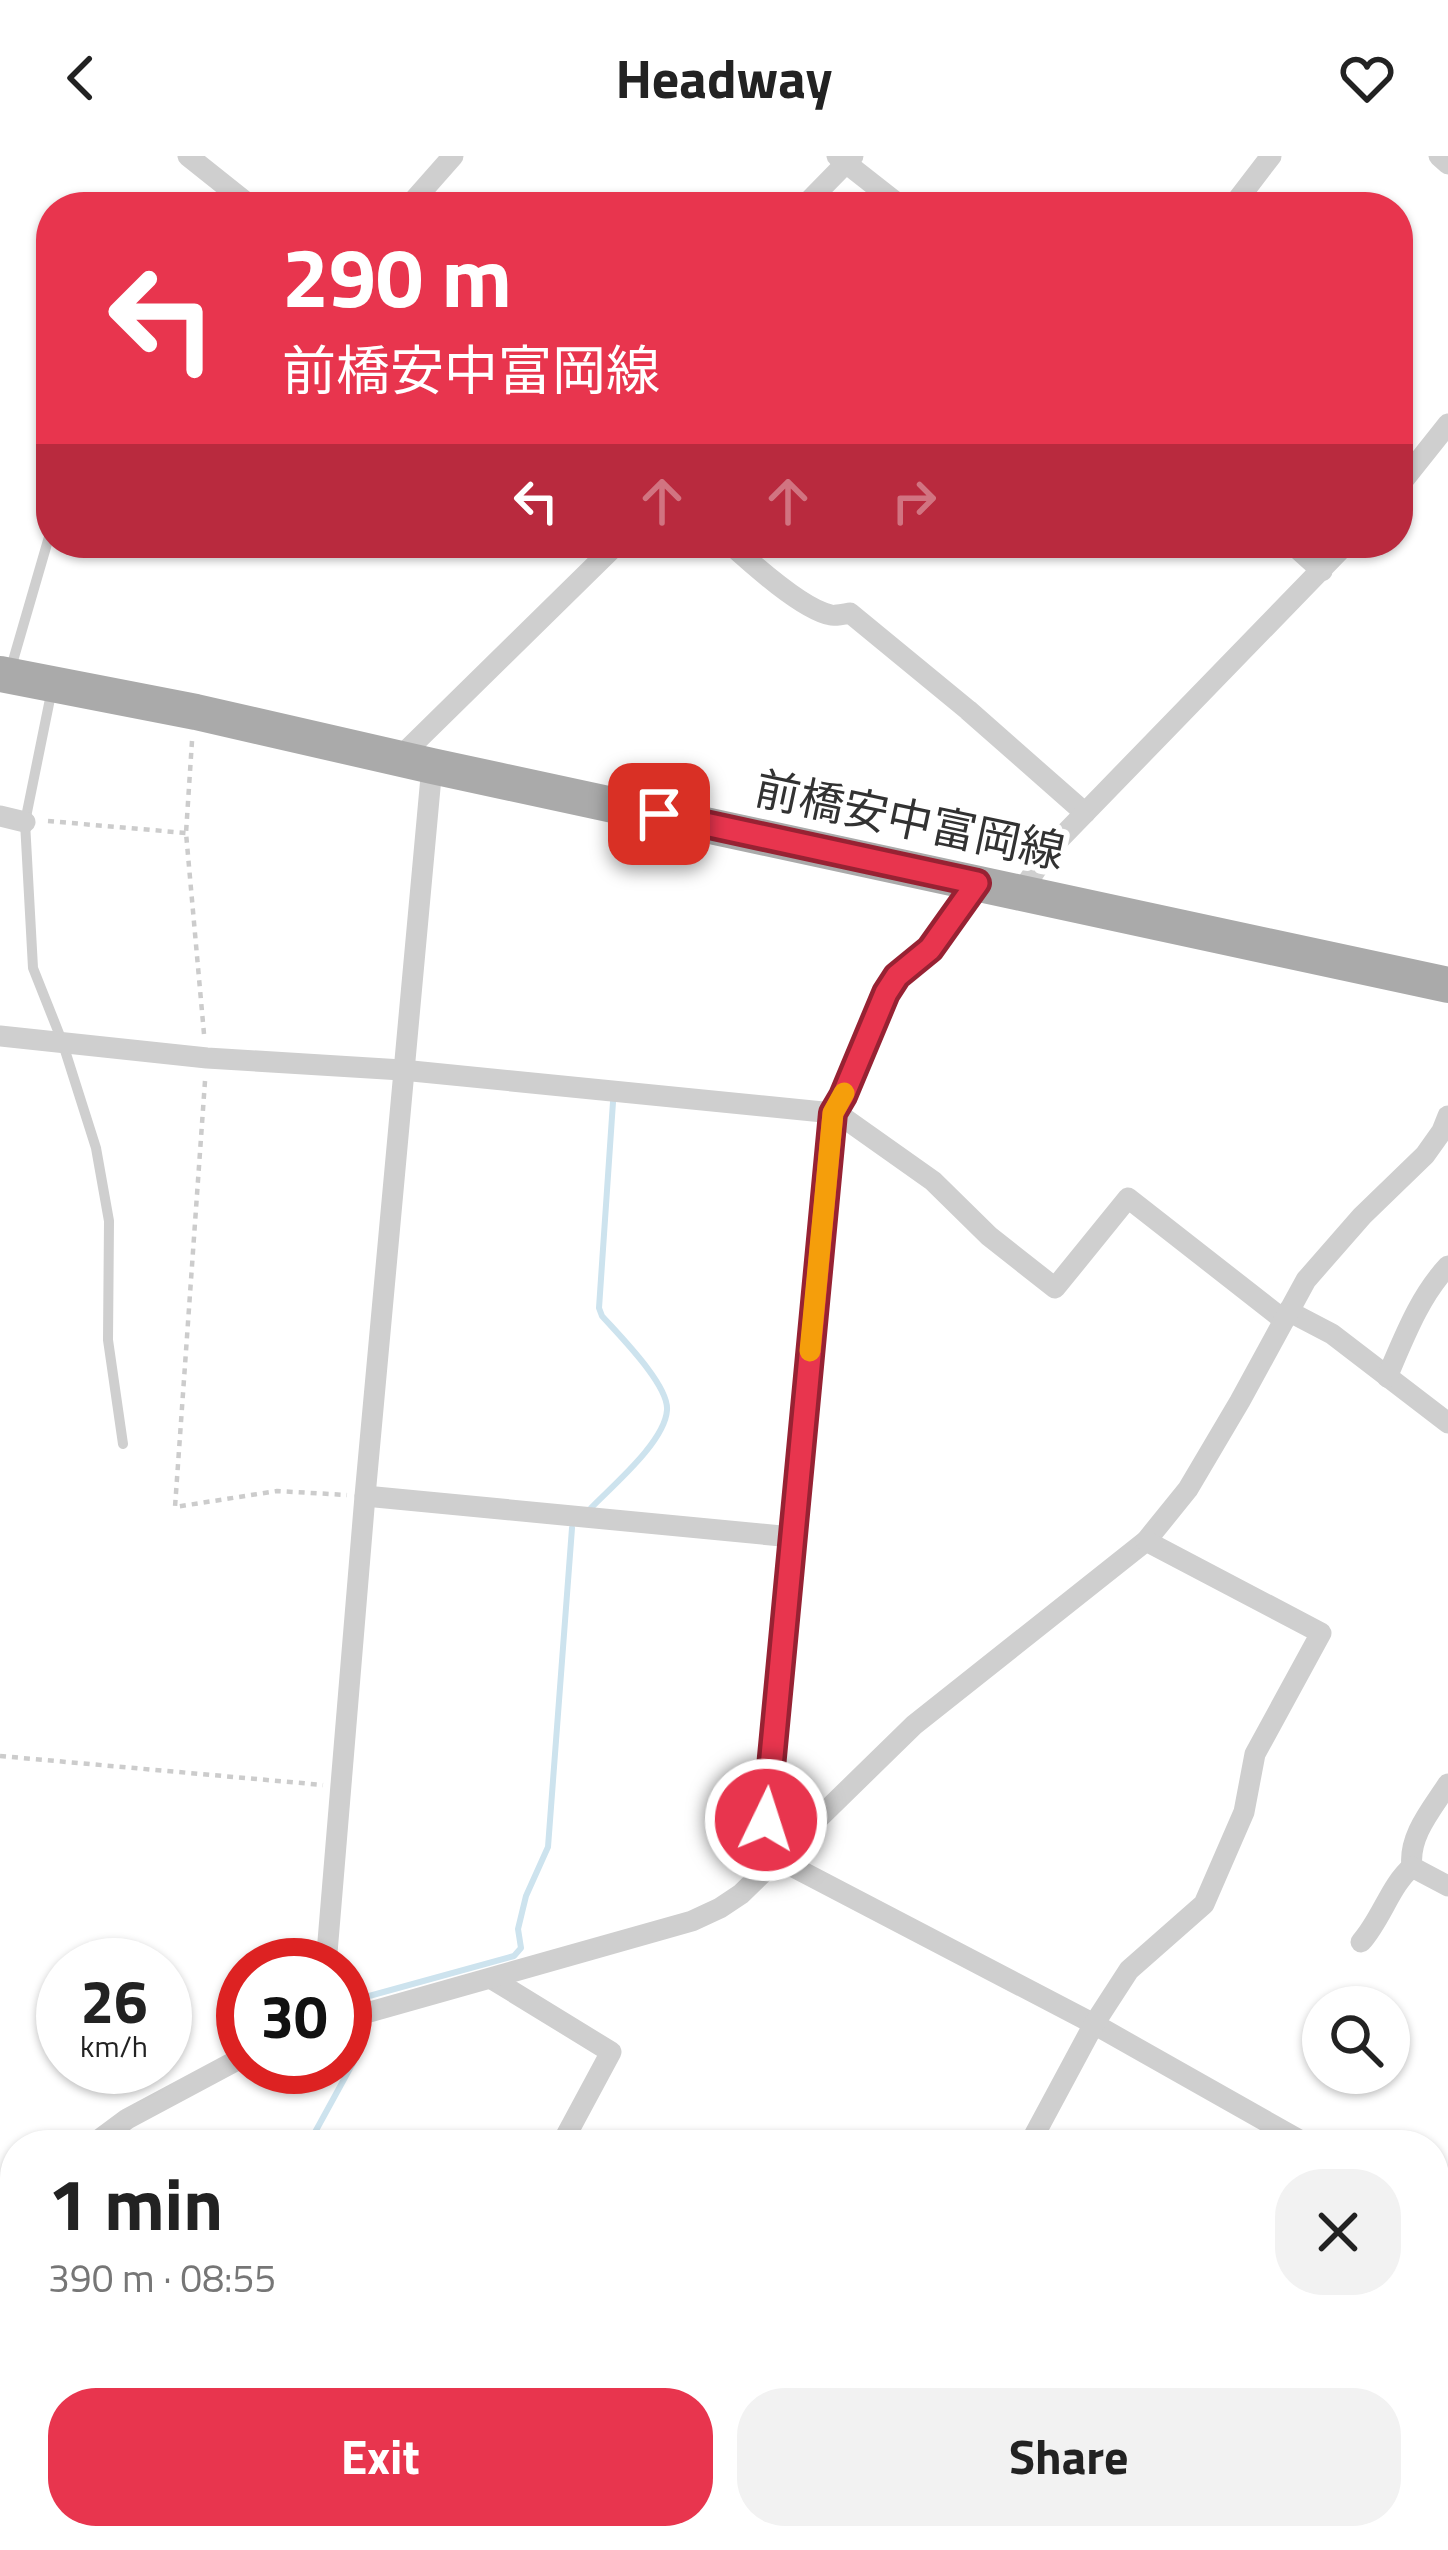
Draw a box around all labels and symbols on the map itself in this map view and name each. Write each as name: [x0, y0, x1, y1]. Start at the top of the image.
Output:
street label: 前橋安中富岡線: [749, 753, 1071, 885]
pin: [608, 763, 710, 865]
position arrow: [703, 1757, 829, 1883]
speed limit sign: 30: [216, 1938, 372, 2094]

